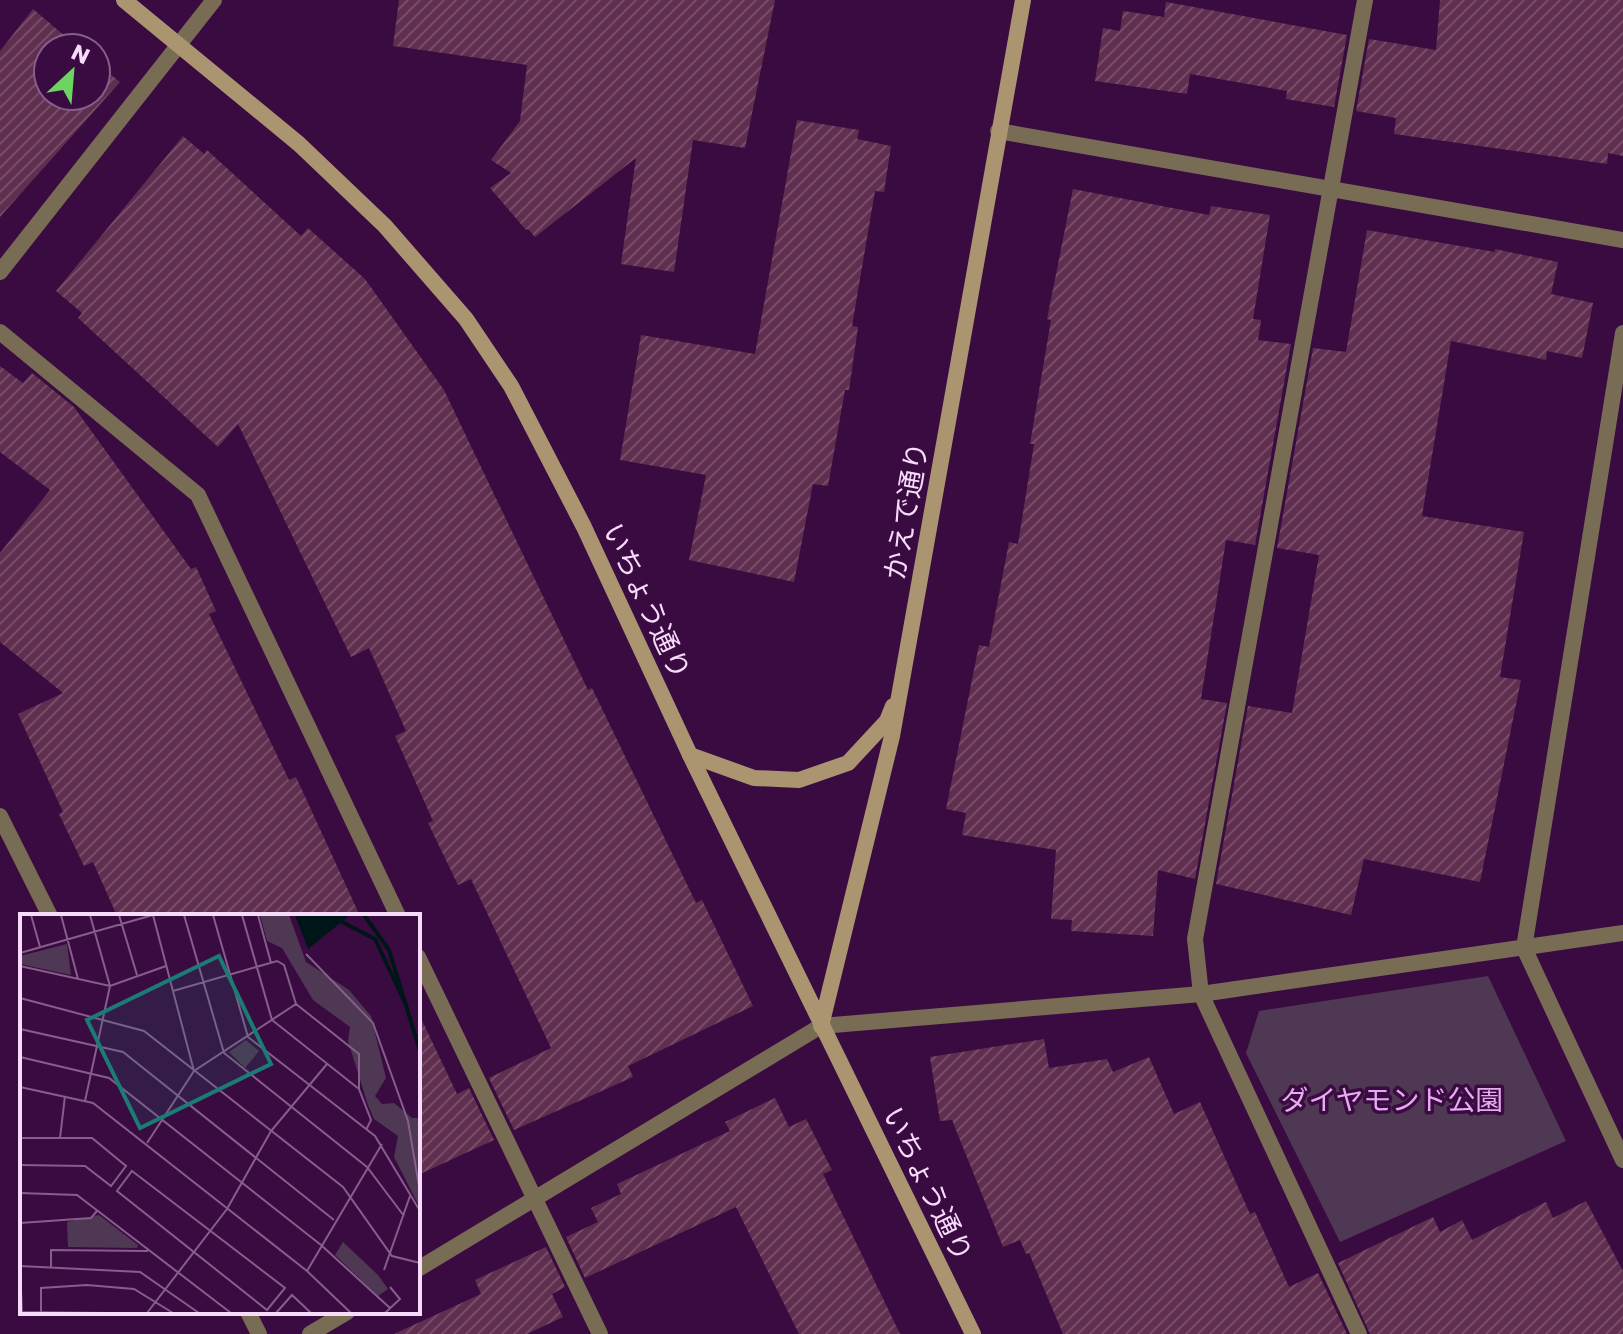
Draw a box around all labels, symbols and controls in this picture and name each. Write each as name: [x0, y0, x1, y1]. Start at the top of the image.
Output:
north arrow: [32, 32, 112, 112]
text: N: [66, 37, 95, 72]
street label: かえで通り: [875, 439, 938, 583]
street label: いちょう通り: [593, 517, 700, 686]
inset map: [20, 914, 420, 1314]
park label: ダイヤモンド公園: [1280, 1081, 1504, 1120]
street label: いちょう通り: [873, 1100, 982, 1268]

